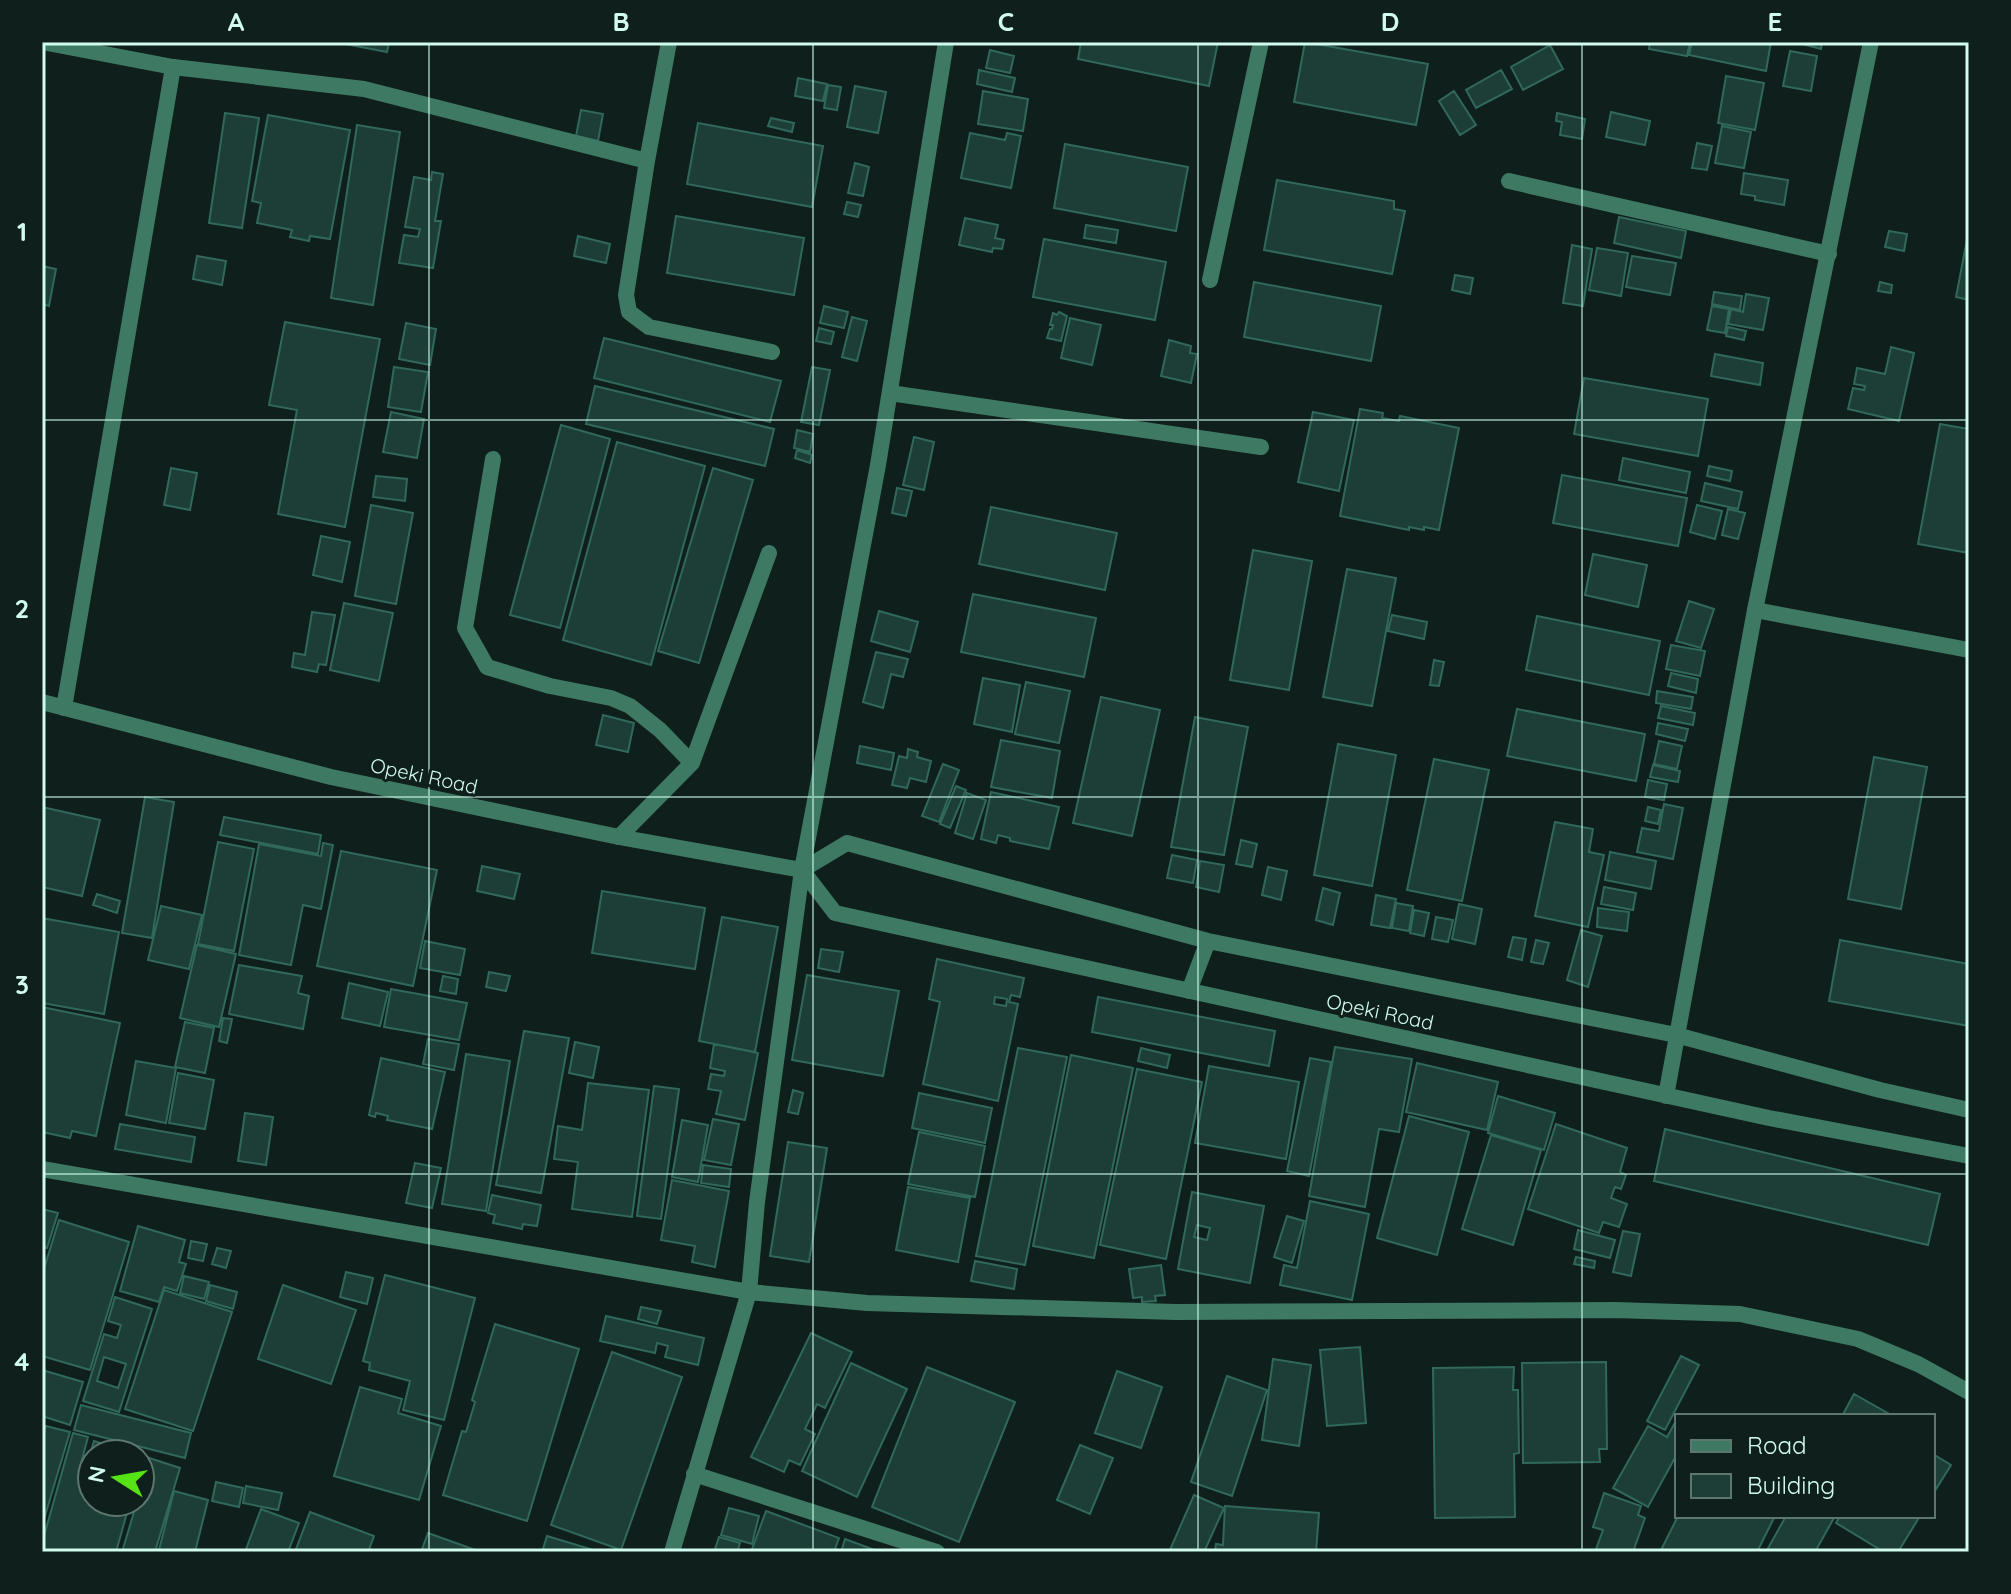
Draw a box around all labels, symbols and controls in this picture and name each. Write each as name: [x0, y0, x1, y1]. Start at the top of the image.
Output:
text: A: [228, 5, 245, 38]
text: B: [612, 5, 630, 38]
text: C: [998, 5, 1014, 38]
text: D: [1381, 5, 1399, 38]
text: E: [1768, 5, 1782, 38]
text: 1: [17, 215, 27, 248]
text: 2: [15, 592, 29, 625]
street label: Opeki Road: [368, 752, 480, 799]
text: 3: [15, 968, 29, 1001]
street label: Opeki Road: [1324, 988, 1436, 1035]
text: 4: [14, 1345, 30, 1378]
legend: [1675, 1414, 1935, 1518]
text: Road: [1747, 1430, 1807, 1460]
north arrow: [76, 1438, 156, 1518]
text: N: [81, 1464, 112, 1485]
text: Building: [1747, 1470, 1835, 1500]

